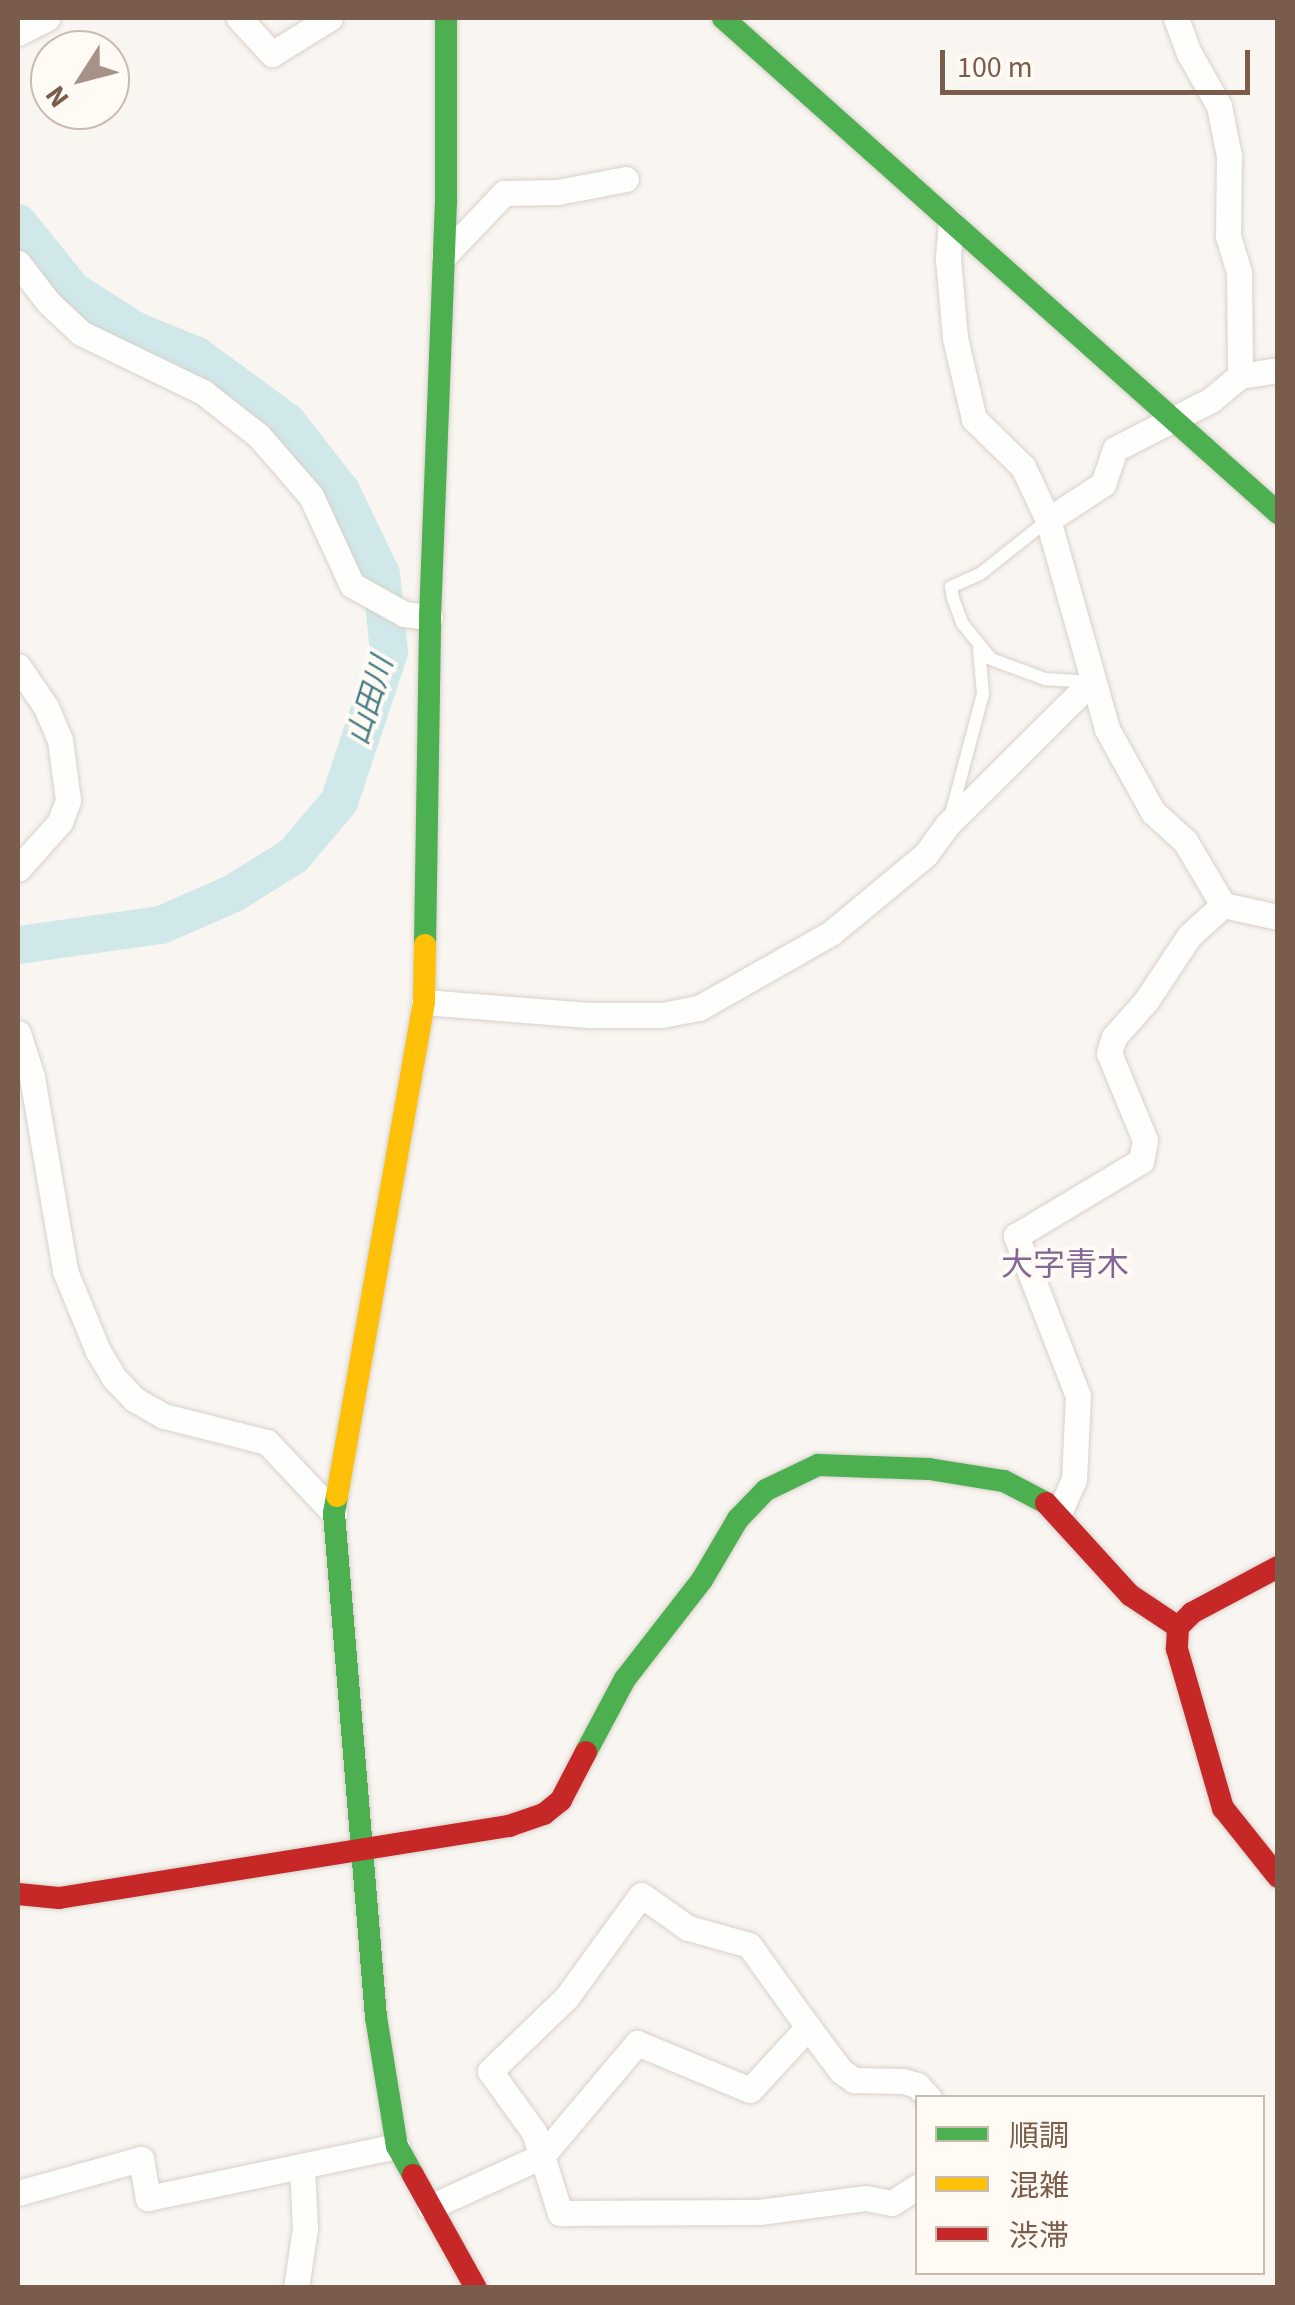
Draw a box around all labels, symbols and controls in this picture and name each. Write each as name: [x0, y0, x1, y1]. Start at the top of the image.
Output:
north arrow: [30, 30, 130, 130]
scale bar: [945, 30, 1255, 92]
text: 100 m: [957, 46, 1033, 89]
text: N: [36, 77, 79, 116]
water label: 山田川: [341, 653, 401, 749]
district label: 大字青木: [1001, 1246, 1129, 1284]
legend: [915, 2095, 1265, 2275]
text: 順調: [1009, 2115, 1069, 2158]
text: 混雑: [1009, 2165, 1069, 2208]
text: 渋滞: [1009, 2215, 1069, 2258]

